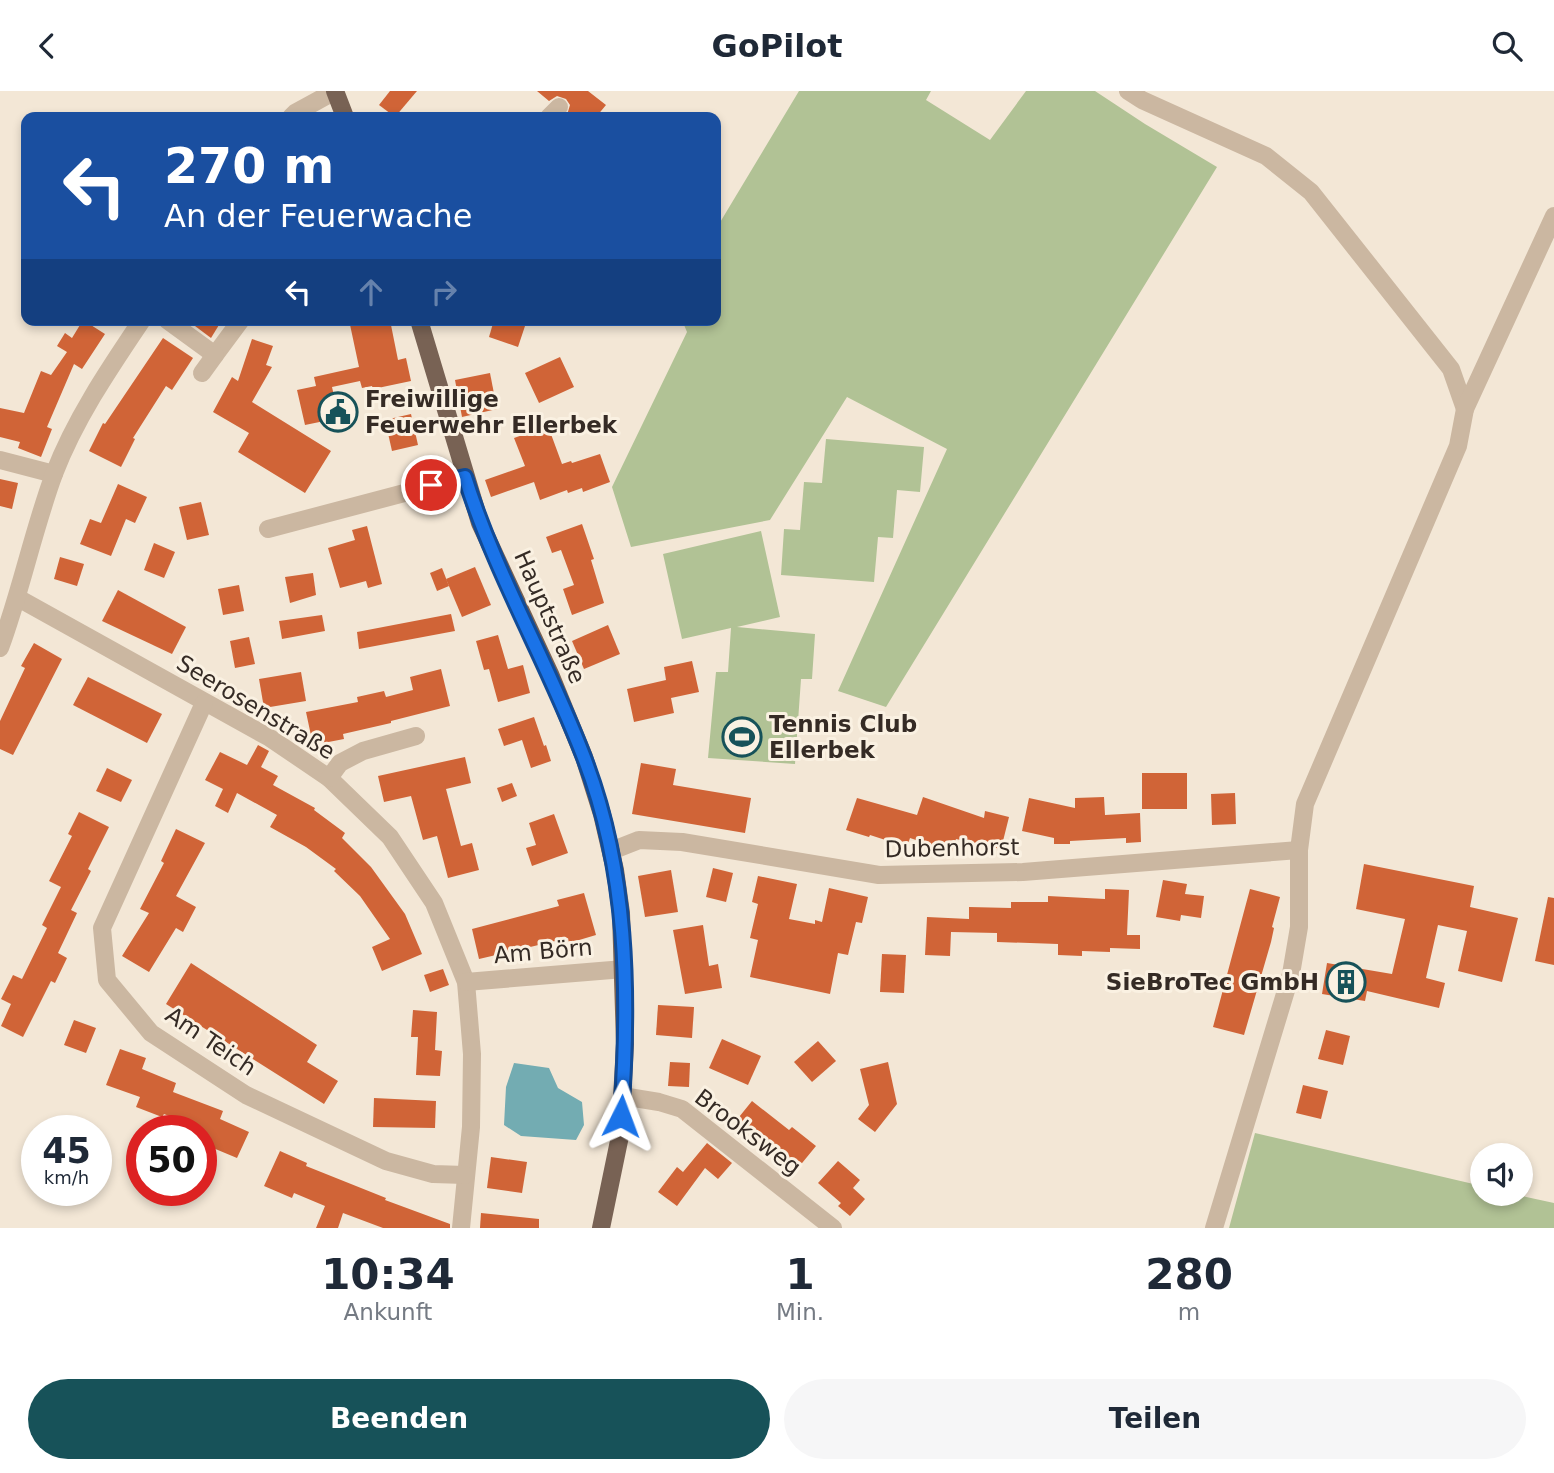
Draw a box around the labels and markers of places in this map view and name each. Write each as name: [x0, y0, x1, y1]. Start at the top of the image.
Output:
place label: Freiwillige Feuerwehr Ellerbek: [365, 386, 618, 438]
public building icon: Freiwillige Feuerwehr Ellerbek: [317, 391, 359, 433]
pin: [401, 455, 461, 515]
place label: Tennis Club Ellerbek: [769, 711, 917, 763]
sports icon: Tennis Club Ellerbek: [721, 716, 763, 758]
building icon: SieBroTec GmbH: [1325, 961, 1367, 1003]
place label: SieBroTec GmbH: [1106, 969, 1319, 995]

